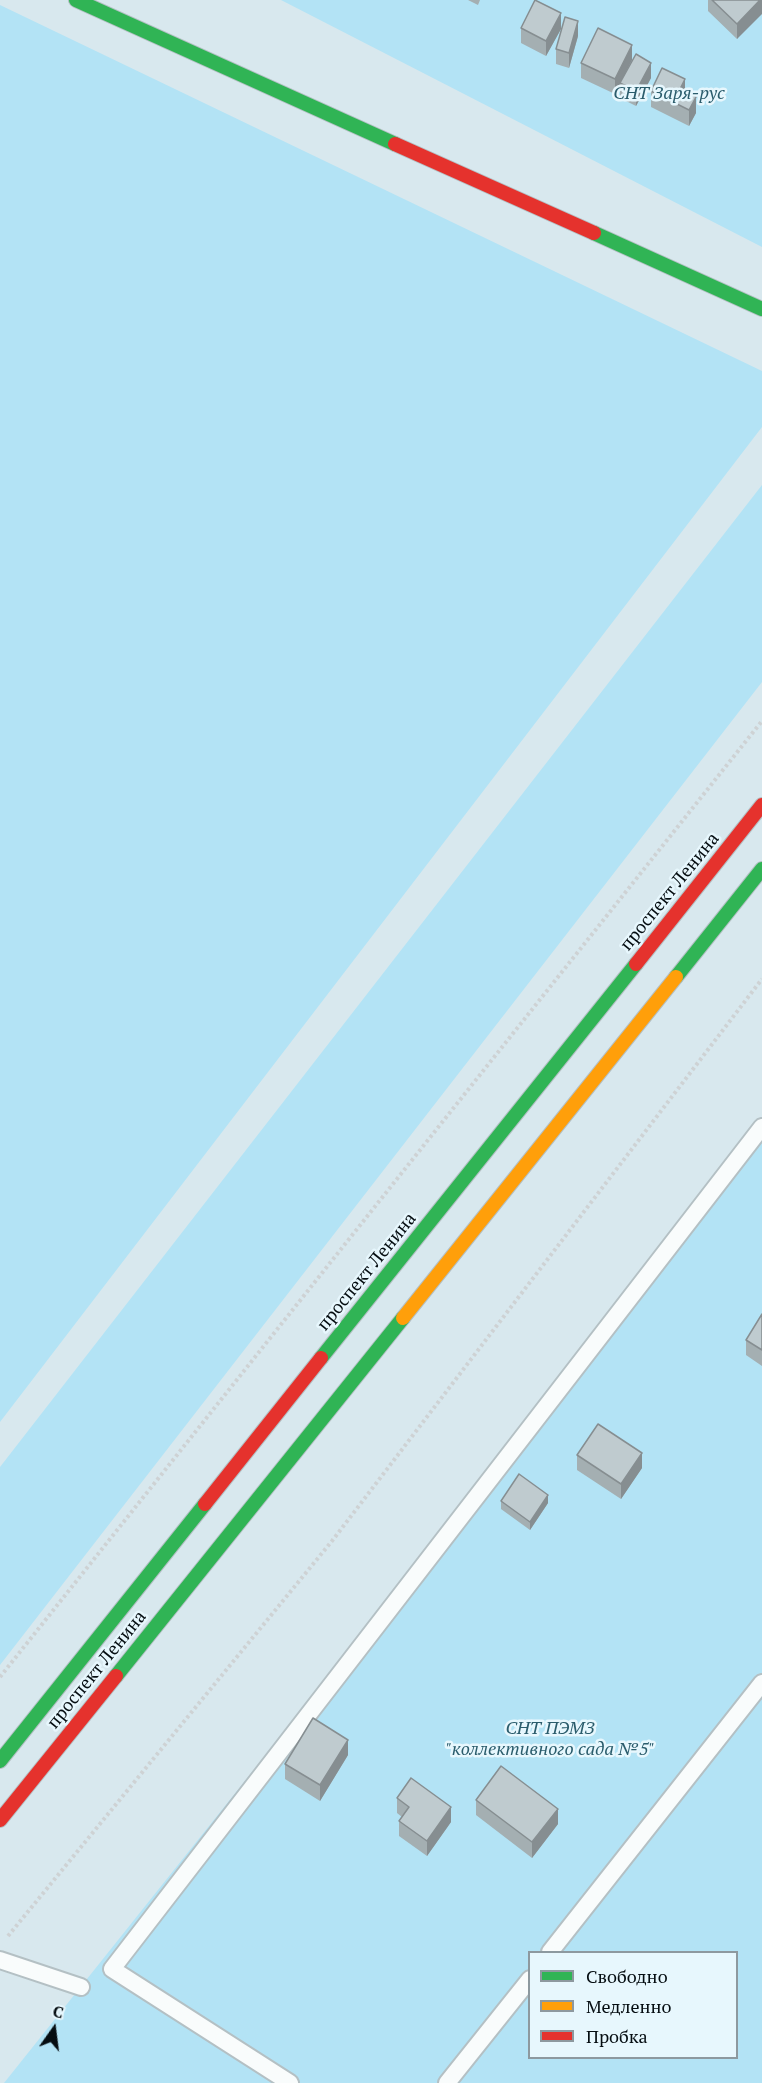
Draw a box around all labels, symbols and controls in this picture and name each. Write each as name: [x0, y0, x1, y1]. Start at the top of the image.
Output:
park label: СНТ Заря-рус: [613, 83, 725, 105]
street label: проспект Ленина: [616, 829, 724, 955]
street label: проспект Ленина: [313, 1209, 421, 1335]
street label: проспект Ленина: [43, 1607, 151, 1733]
park label: СНТ ПЭМЗ "коллективного сада №5": [446, 1718, 654, 1760]
legend: [528, 1951, 738, 2059]
text: Свободно: [586, 1964, 668, 1988]
text: Медленно: [586, 1994, 672, 2018]
north arrow: [24, 1999, 84, 2059]
text: С: [51, 2000, 66, 2023]
text: Пробка: [586, 2024, 648, 2048]

